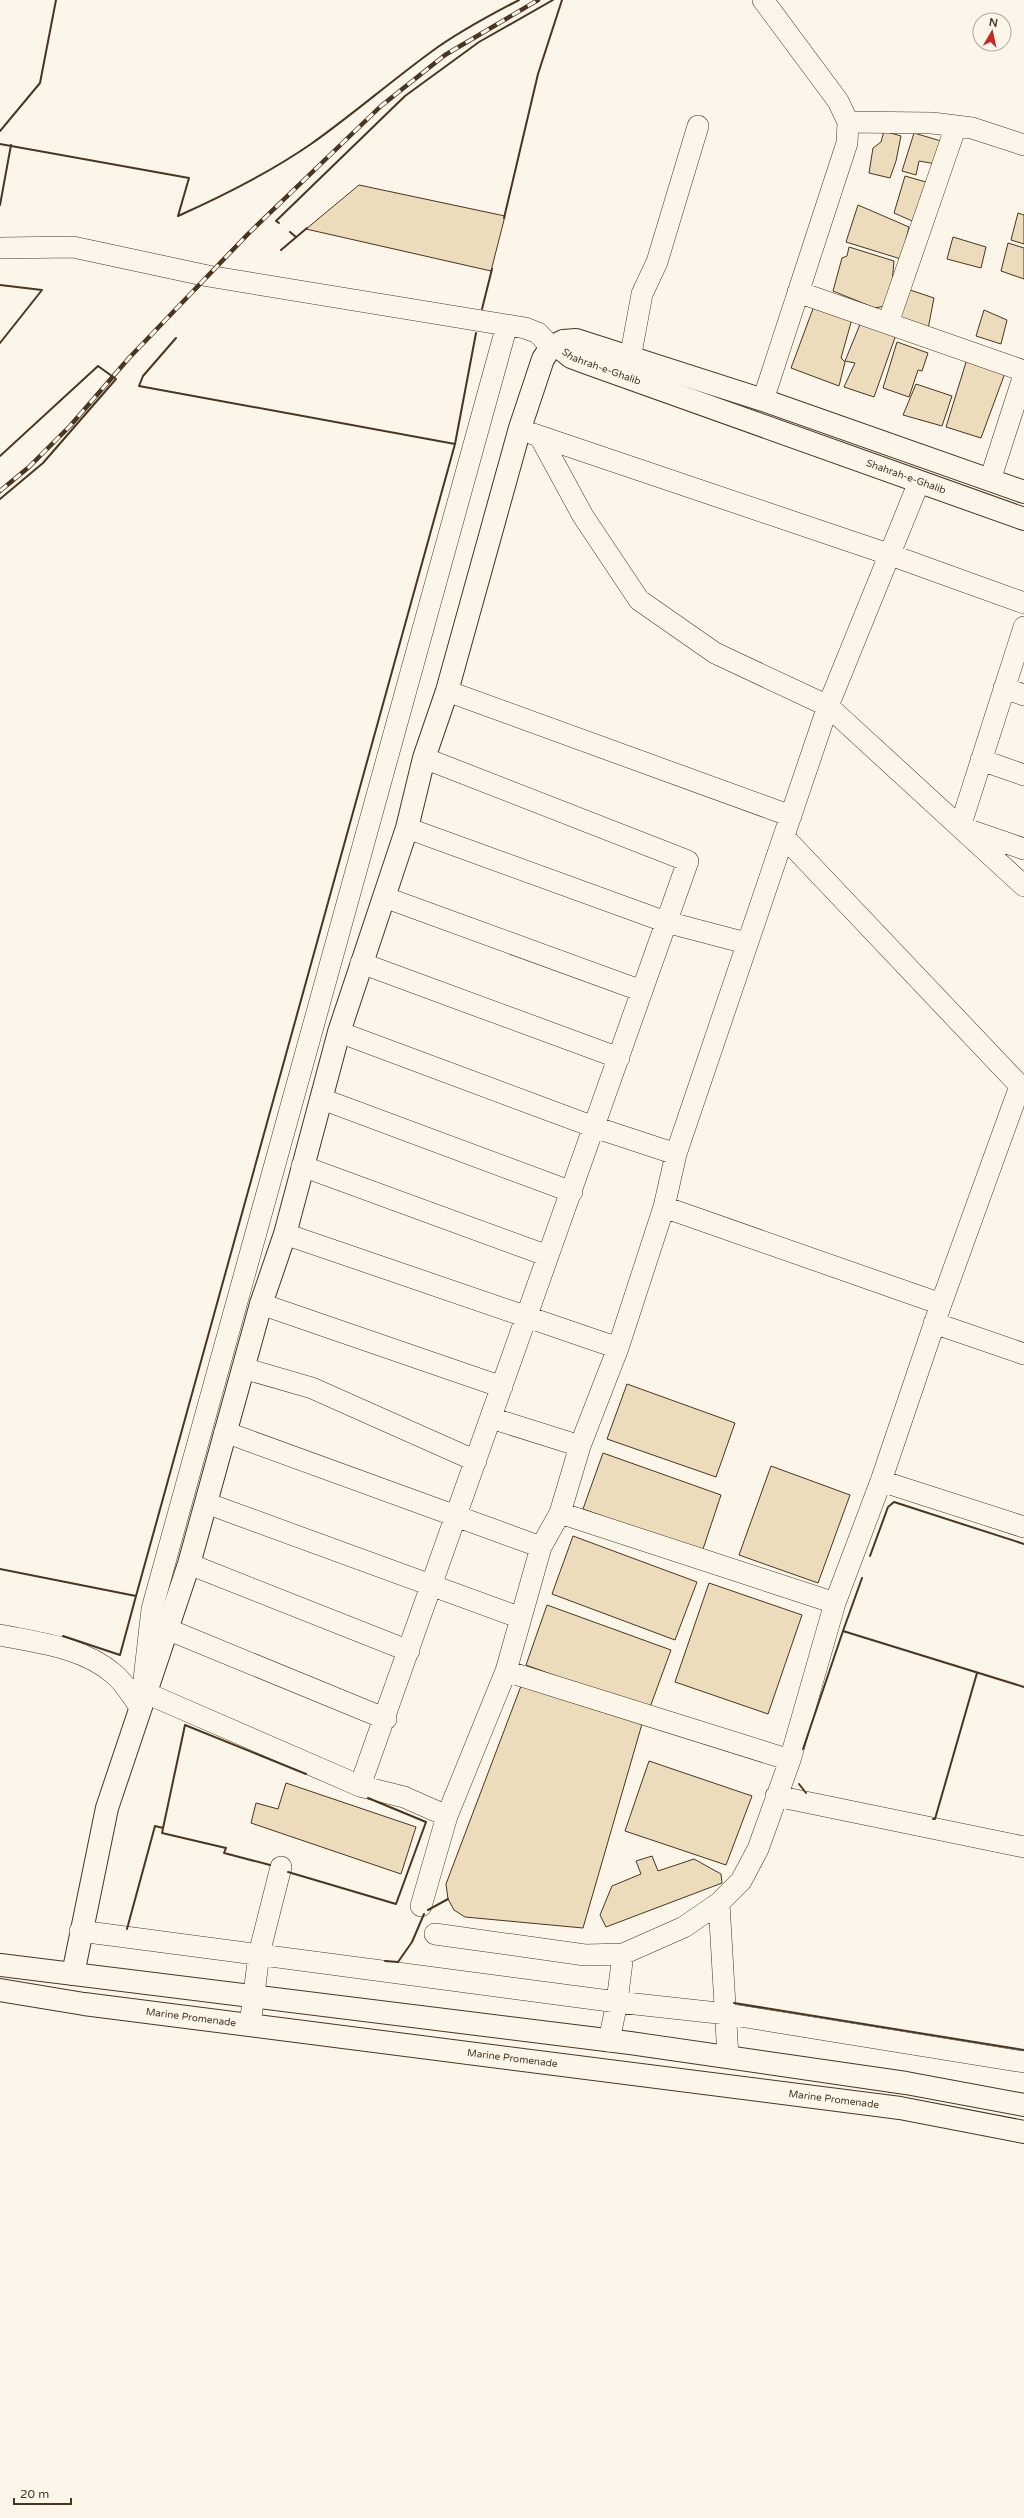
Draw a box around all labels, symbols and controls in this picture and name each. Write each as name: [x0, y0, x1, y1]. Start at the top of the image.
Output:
north arrow: [972, 12, 1012, 52]
text: N: [988, 16, 999, 30]
street label: Shahrah-e-Ghalib: [559, 346, 642, 388]
street label: Shahrah-e-Ghalib: [864, 457, 948, 497]
street label: Marine Promenade: [145, 2006, 237, 2029]
street label: Marine Promenade: [466, 2047, 559, 2070]
street label: Marine Promenade: [788, 2088, 880, 2111]
scale bar: [14, 2480, 71, 2506]
text: 20 m: [20, 2487, 49, 2501]

